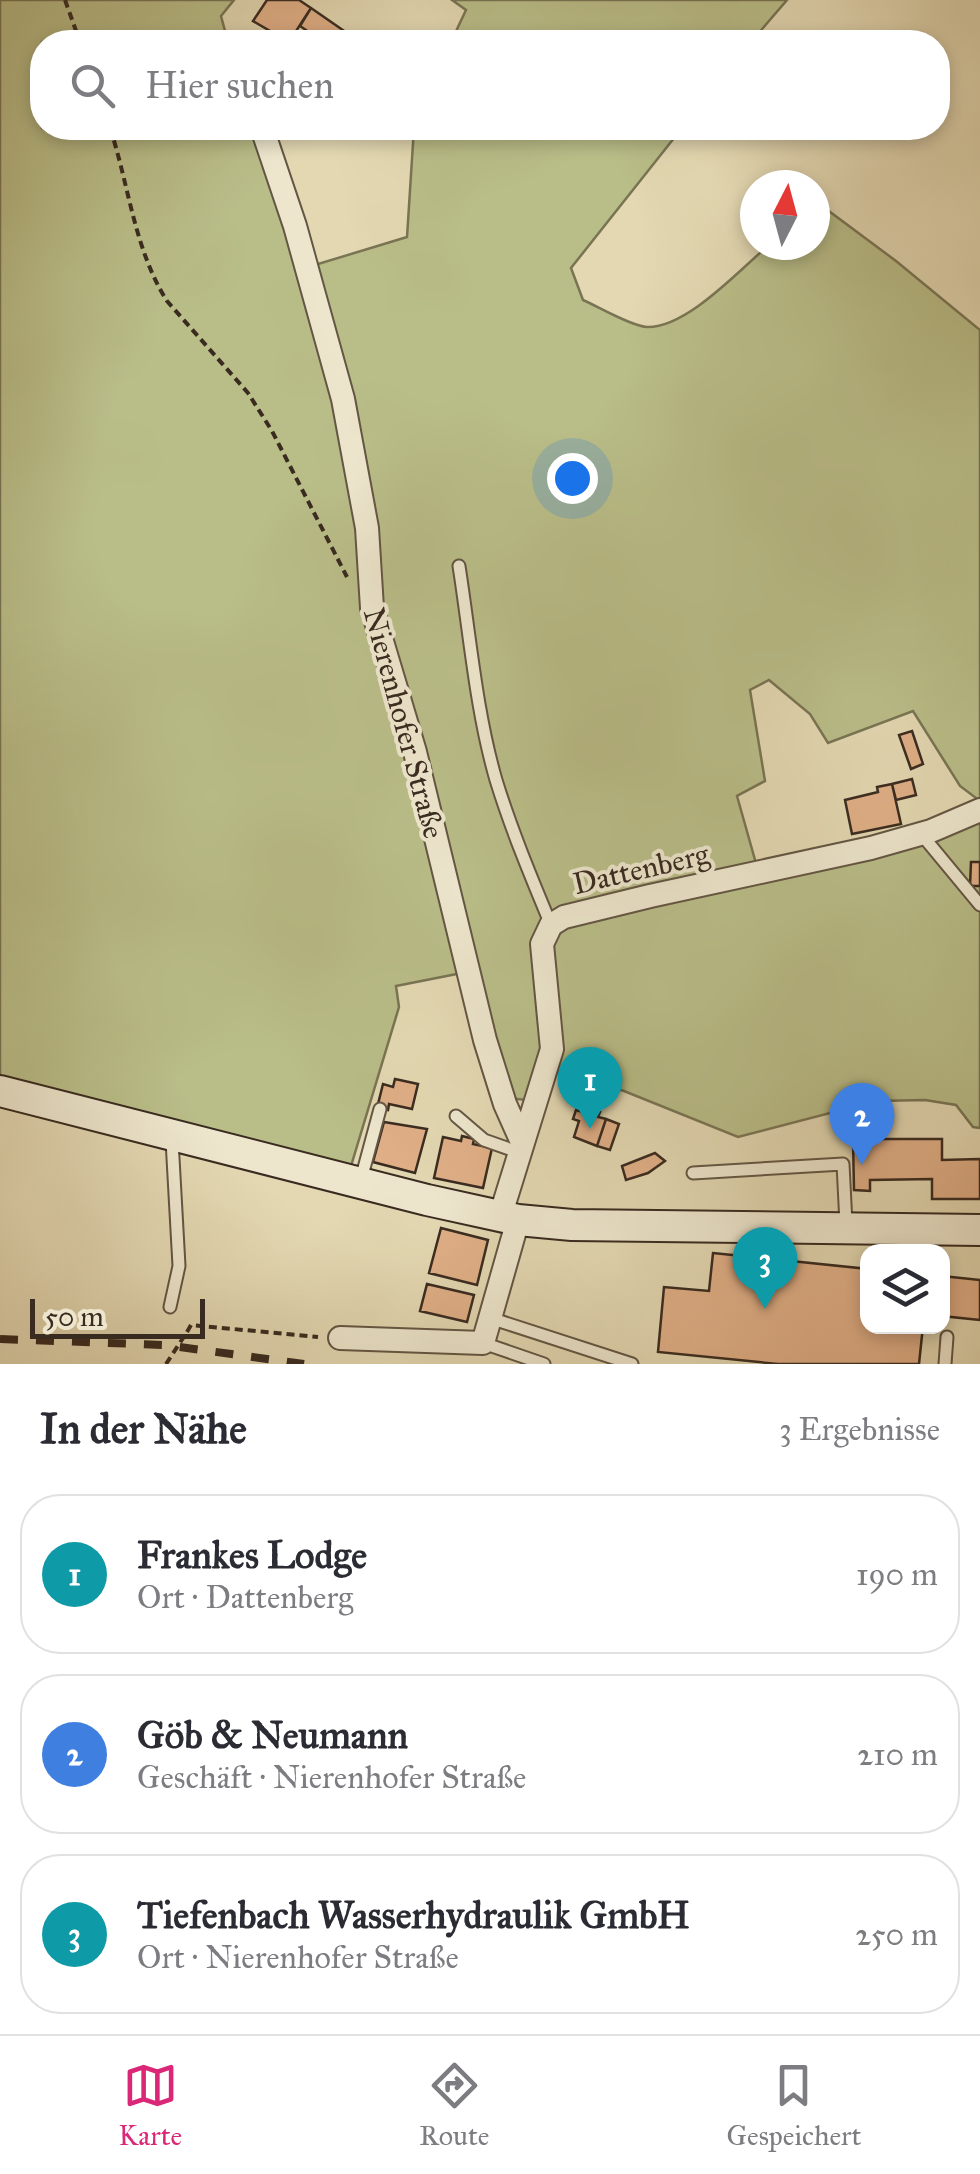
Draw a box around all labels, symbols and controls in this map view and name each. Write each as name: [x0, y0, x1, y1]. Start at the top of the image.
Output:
search box: [30, 30, 950, 140]
icon: search: [65, 58, 120, 113]
text: Hier suchen: [145, 62, 334, 108]
north arrow: [740, 170, 830, 260]
your location: [547, 453, 598, 504]
street label: Nierenhofer Straße: [356, 604, 452, 842]
street label: Dattenberg: [569, 836, 714, 902]
pin: 1: [558, 1046, 622, 1129]
pin: 2: [830, 1082, 894, 1165]
pin: 3: [732, 1226, 798, 1309]
map controls: [860, 1244, 950, 1334]
button: layers: [860, 1244, 950, 1334]
scale bar: [30, 1294, 205, 1338]
text: 50 m: [45, 1299, 104, 1334]
text: In der Nähe: [40, 1403, 247, 1455]
text: 3 Ergebnisse: [779, 1410, 940, 1449]
text: Frankes Lodge: [137, 1532, 367, 1578]
text: 1: [68, 1555, 81, 1594]
text: 190 m: [856, 1555, 938, 1594]
text: Ort · Dattenberg: [137, 1578, 353, 1617]
text: Göb & Neumann: [137, 1712, 408, 1758]
text: 2: [67, 1735, 82, 1774]
text: 210 m: [857, 1735, 938, 1774]
text: Geschäft · Nierenhofer Straße: [137, 1758, 526, 1797]
text: Tiefenbach Wasserhydraulik GmbH: [137, 1892, 690, 1938]
text: 3: [68, 1915, 81, 1954]
text: 250 m: [855, 1915, 938, 1954]
text: Ort · Nierenhofer Straße: [137, 1938, 459, 1977]
tab: Karte: [118, 2058, 182, 2153]
tab: Route: [419, 2058, 490, 2153]
tab: Gespeichert: [727, 2058, 861, 2153]

